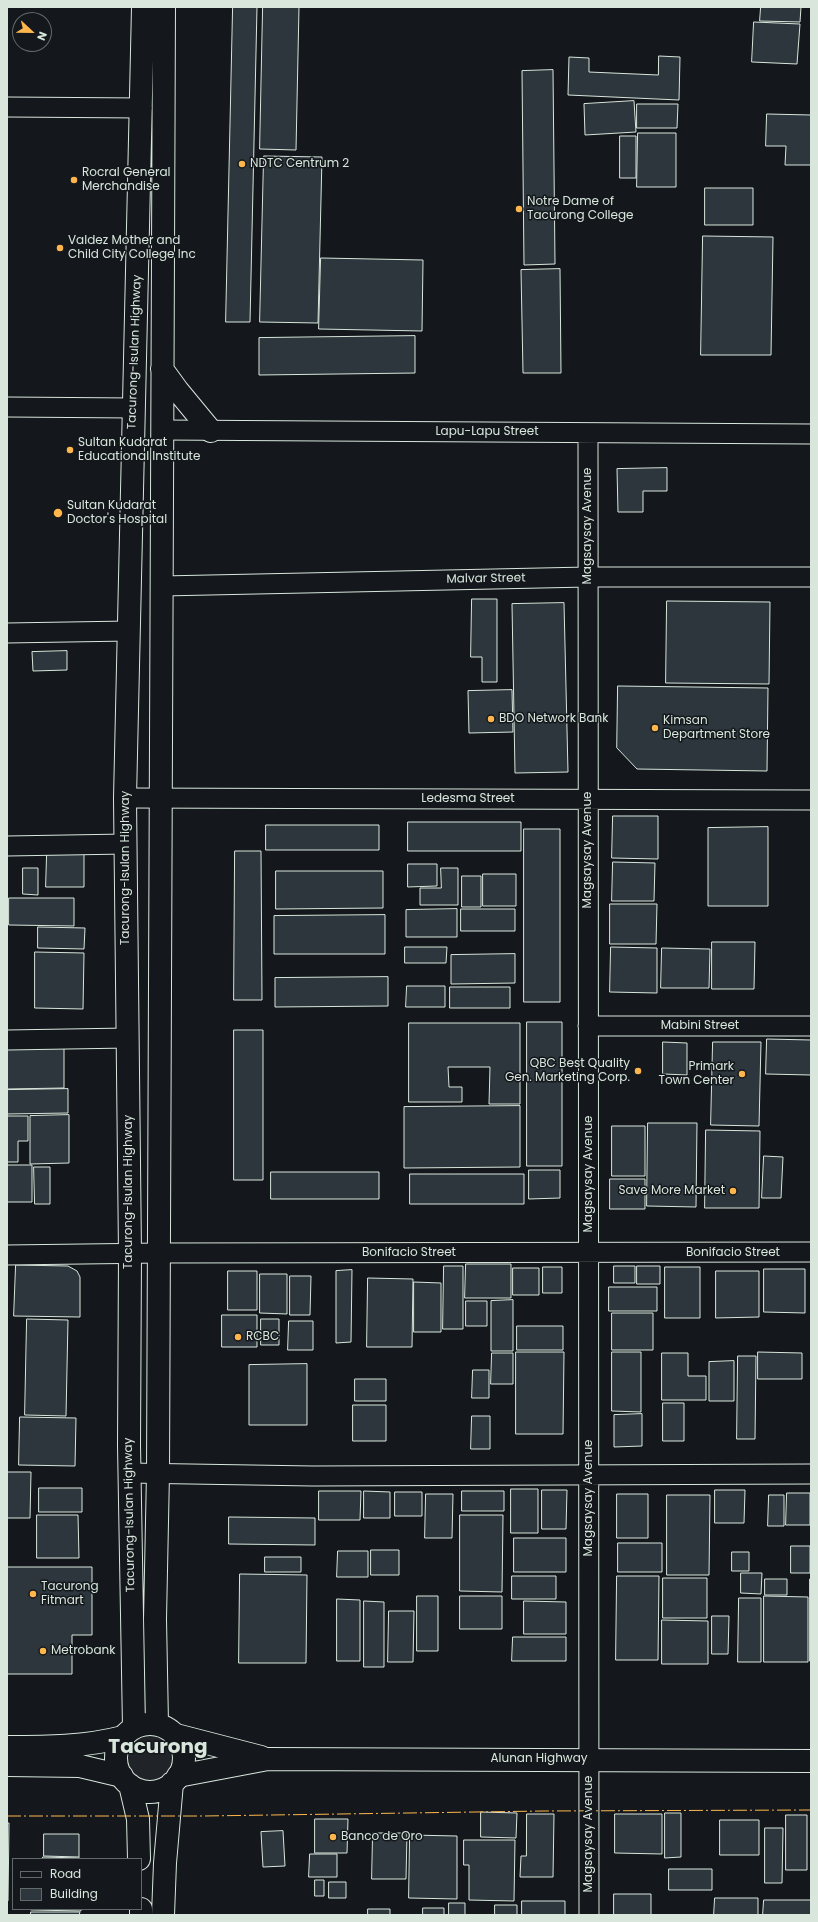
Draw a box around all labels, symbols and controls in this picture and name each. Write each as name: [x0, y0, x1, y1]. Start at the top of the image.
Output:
north arrow: [12, 12, 52, 52]
text: N: [33, 29, 51, 43]
place label: NDTC Centrum 2: [250, 157, 349, 171]
marker: NDTC Centrum 2: [237, 159, 247, 169]
place label: Rocral General Merchandise: [82, 166, 170, 194]
marker: Rocral General Merchandise: [69, 175, 79, 185]
place label: Notre Dame of Tacurong College: [527, 195, 634, 223]
marker: Notre Dame of Tacurong College: [514, 204, 524, 214]
place label: Valdez Mother and Child City College Inc: [68, 234, 196, 262]
marker: Valdez Mother and Child City College Inc: [55, 243, 65, 253]
street label: Tacurong-Isulan Highway: [125, 274, 145, 430]
street label: Lapu-Lapu Street: [435, 425, 539, 439]
place label: Sultan Kudarat Educational Institute: [78, 436, 200, 464]
marker: Sultan Kudarat Educational Institute: [65, 445, 75, 455]
street label: Magsaysay Avenue: [581, 467, 595, 585]
place label: Sultan Kudarat Doctor's Hospital: [67, 499, 167, 527]
marker: Sultan Kudarat Doctor's Hospital: [52, 507, 64, 519]
street label: Malvar Street: [446, 571, 526, 587]
place label: BDO Network Bank: [499, 712, 608, 726]
marker: BDO Network Bank: [486, 714, 496, 724]
place label: Kimsan Department Store: [663, 714, 770, 742]
marker: Kimsan Department Store: [650, 723, 660, 733]
street label: Tacurong-Isulan Highway: [119, 791, 133, 945]
street label: Magsaysay Avenue: [581, 791, 595, 909]
street label: Ledesma Street: [421, 792, 515, 806]
street label: Mabini Street: [661, 1019, 739, 1033]
place label: QBC Best Quality Gen. Marketing Corp.: [505, 1057, 630, 1085]
place label: Primark Town Center: [658, 1060, 734, 1088]
marker: QBC Best Quality Gen. Marketing Corp.: [633, 1066, 643, 1076]
marker: Primark Town Center: [737, 1069, 747, 1079]
street label: Tacurong-Isulan Highway: [122, 1115, 136, 1269]
street label: Magsaysay Avenue: [582, 1115, 596, 1233]
place label: Save More Market: [618, 1184, 725, 1198]
marker: Save More Market: [728, 1186, 738, 1196]
street label: Bonifacio Street: [362, 1246, 456, 1260]
street label: Bonifacio Street: [686, 1246, 780, 1260]
place label: RCBC: [246, 1330, 279, 1344]
marker: RCBC: [233, 1332, 243, 1342]
street label: Tacurong-Isulan Highway: [121, 1438, 139, 1592]
street label: Magsaysay Avenue: [582, 1439, 596, 1557]
place label: Tacurong Fitmart: [41, 1580, 99, 1608]
marker: Tacurong Fitmart: [28, 1589, 38, 1599]
place label: Metrobank: [51, 1644, 115, 1658]
marker: Metrobank: [38, 1646, 48, 1656]
district label: Tacurong: [108, 1736, 208, 1760]
street label: Alunan Highway: [490, 1752, 588, 1766]
street label: Magsaysay Avenue: [582, 1775, 596, 1893]
place label: Banco de Oro: [341, 1830, 423, 1844]
marker: Banco de Oro: [328, 1832, 338, 1842]
legend: [12, 1858, 142, 1910]
text: Road: [50, 1865, 81, 1882]
text: Building: [50, 1885, 98, 1902]

